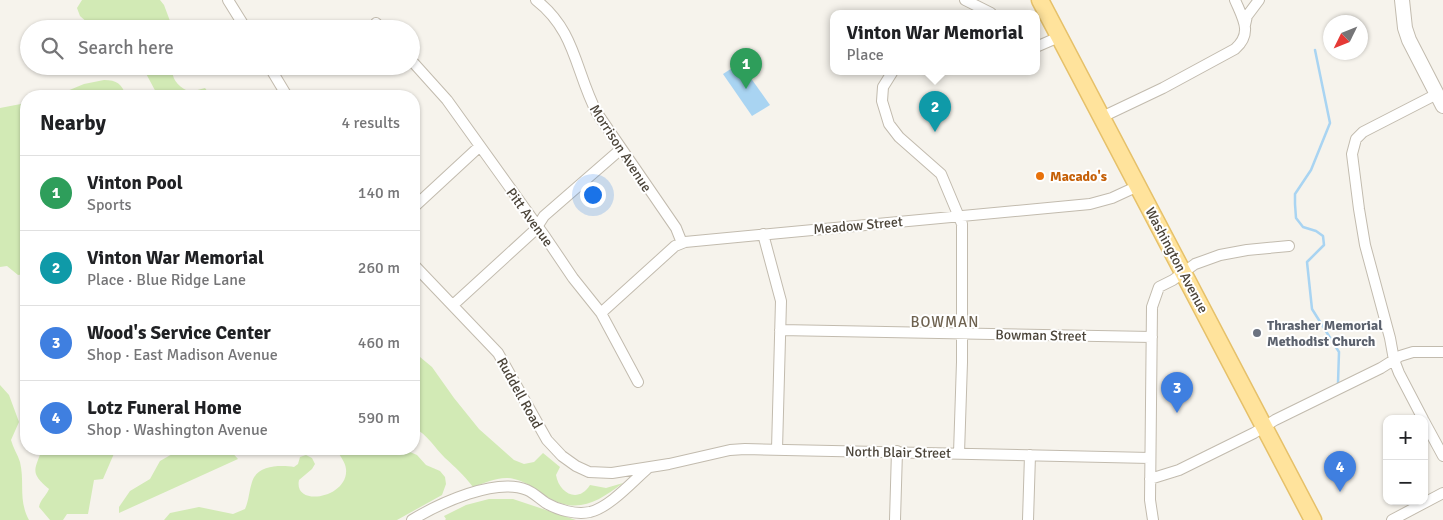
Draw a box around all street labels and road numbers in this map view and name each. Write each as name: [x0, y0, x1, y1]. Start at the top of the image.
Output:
street label: Morrison Avenue: [586, 101, 655, 195]
street label: Pitt Avenue: [503, 185, 557, 250]
street label: Washington Avenue: [1141, 204, 1212, 316]
street label: Meadow Street: [813, 213, 904, 238]
street label: Bowman Street: [995, 326, 1087, 345]
street label: Ruddell Road: [493, 355, 546, 432]
street label: North Blair Street: [845, 443, 951, 462]

